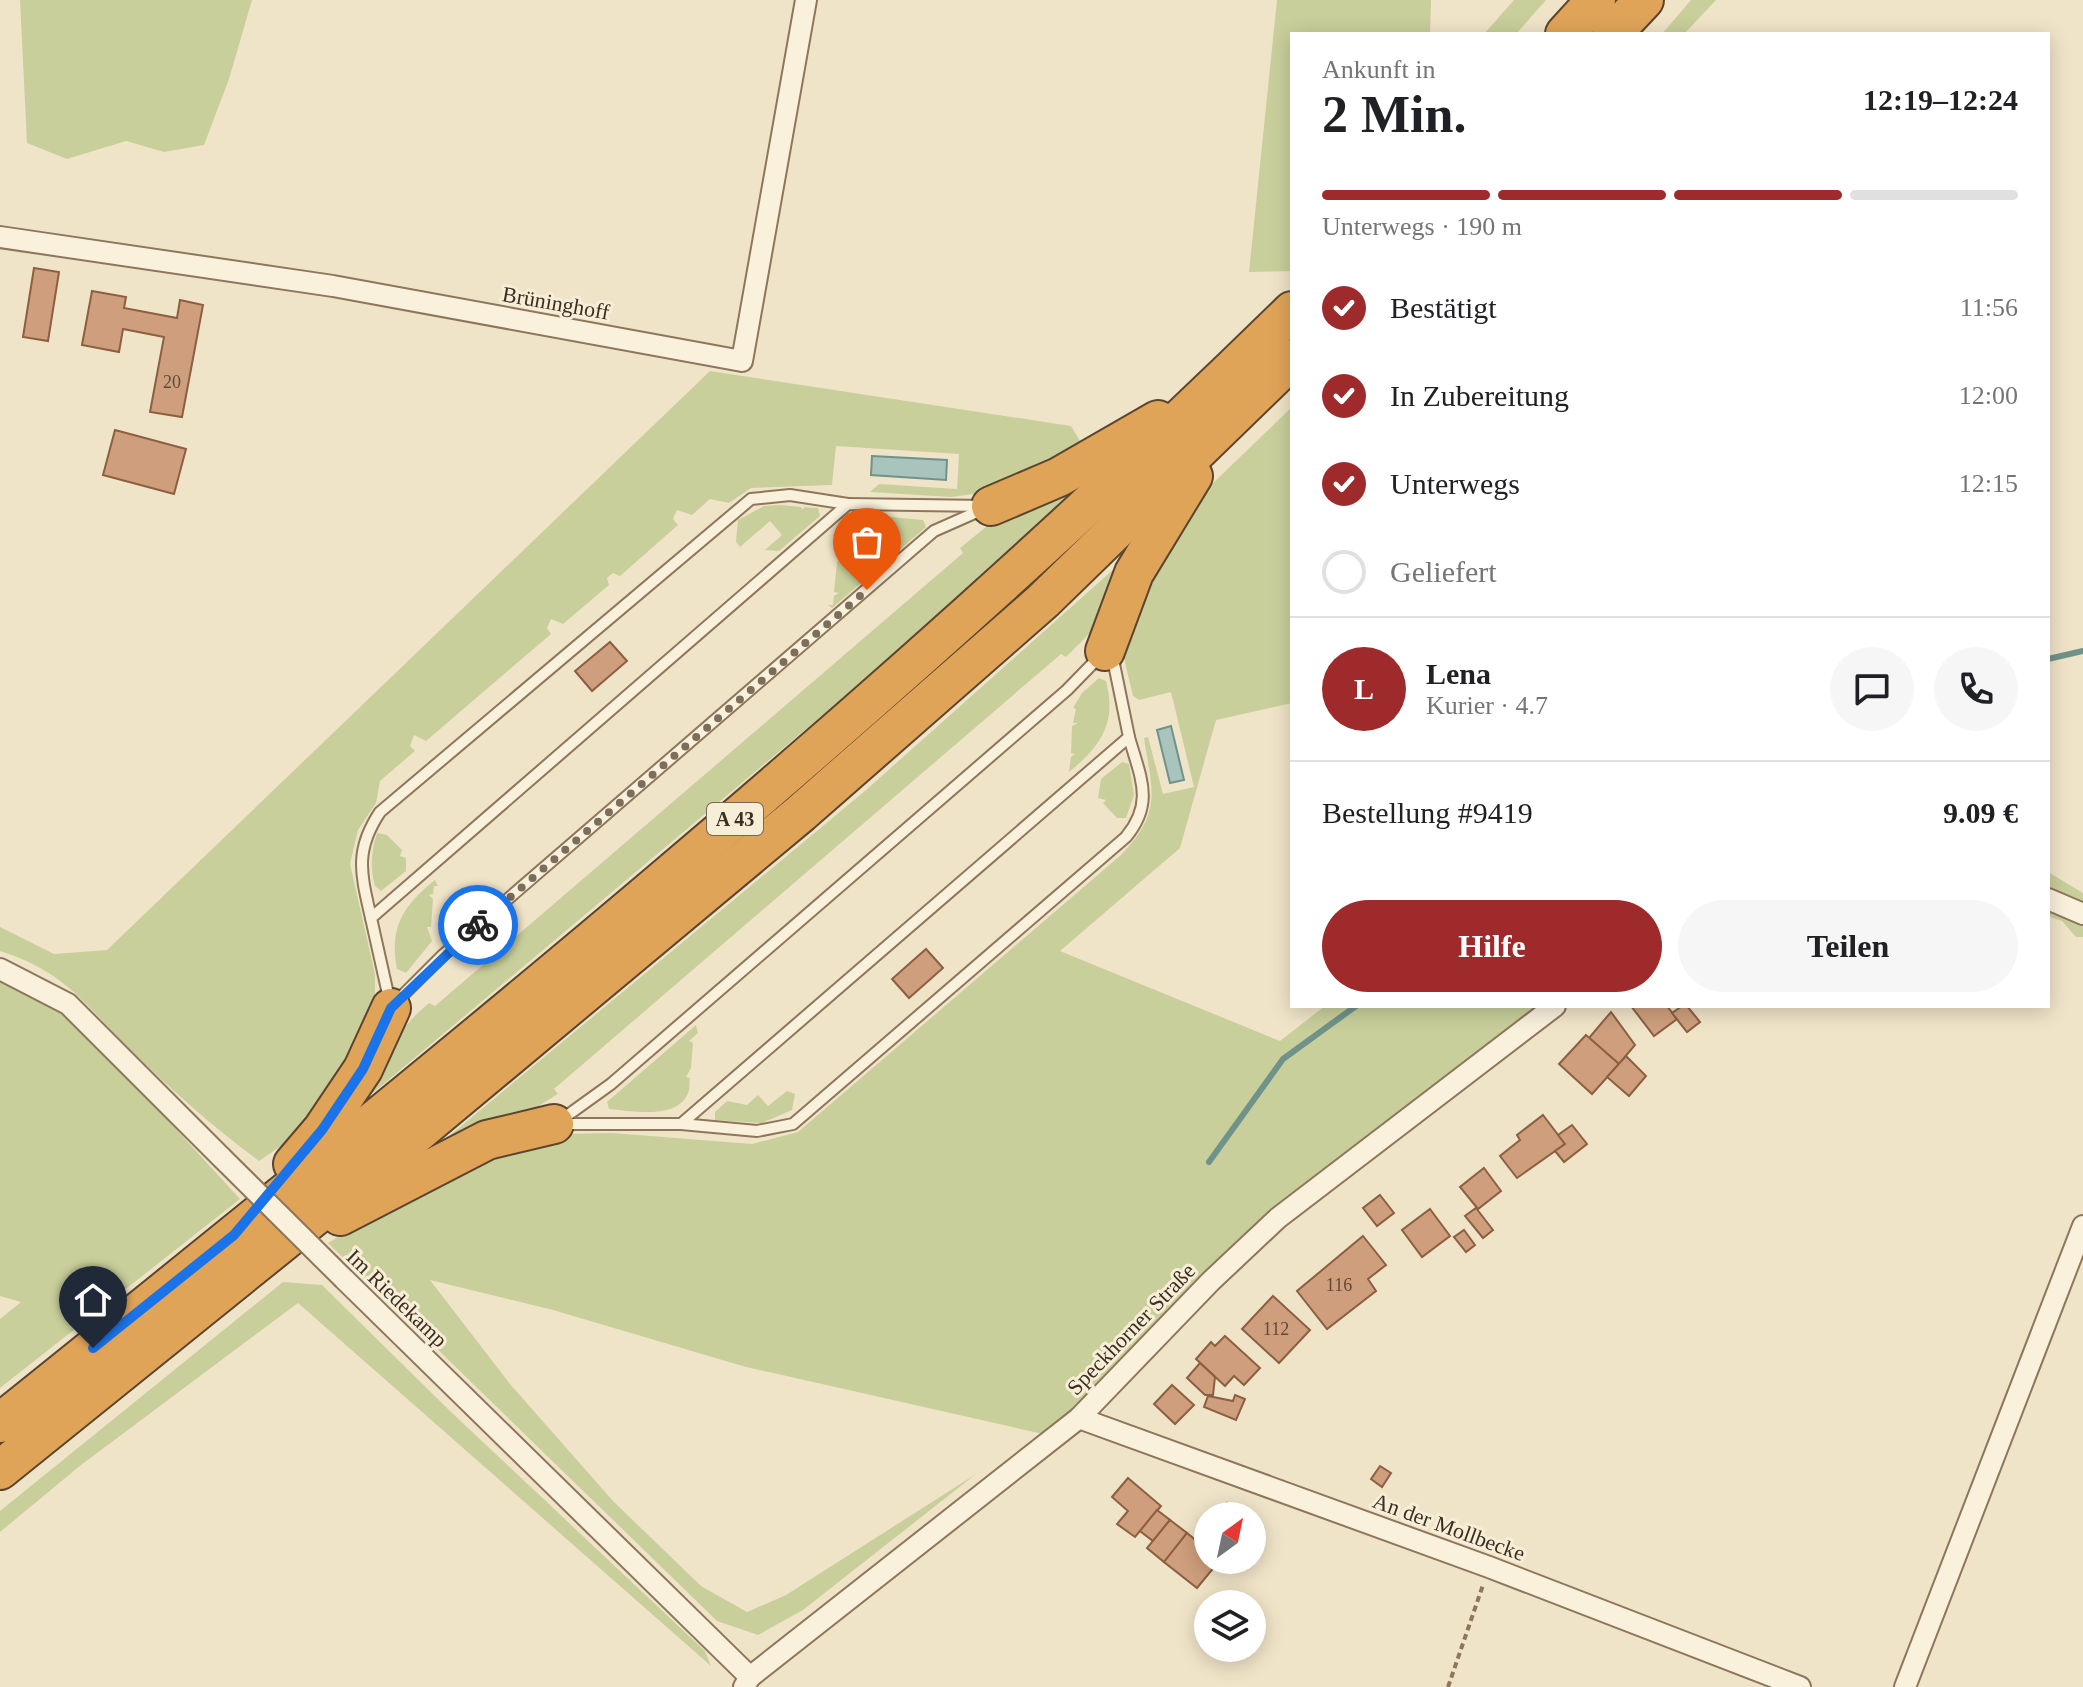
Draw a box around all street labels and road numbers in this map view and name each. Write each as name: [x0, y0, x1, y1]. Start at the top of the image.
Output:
street label: Brüninghoff: [500, 281, 612, 325]
road number: A 43: [707, 803, 763, 835]
street label: Im Riedekamp: [342, 1244, 452, 1352]
street label: Speckhorner Straße: [1062, 1258, 1200, 1400]
street label: An der Mollbecke: [1370, 1488, 1528, 1566]

